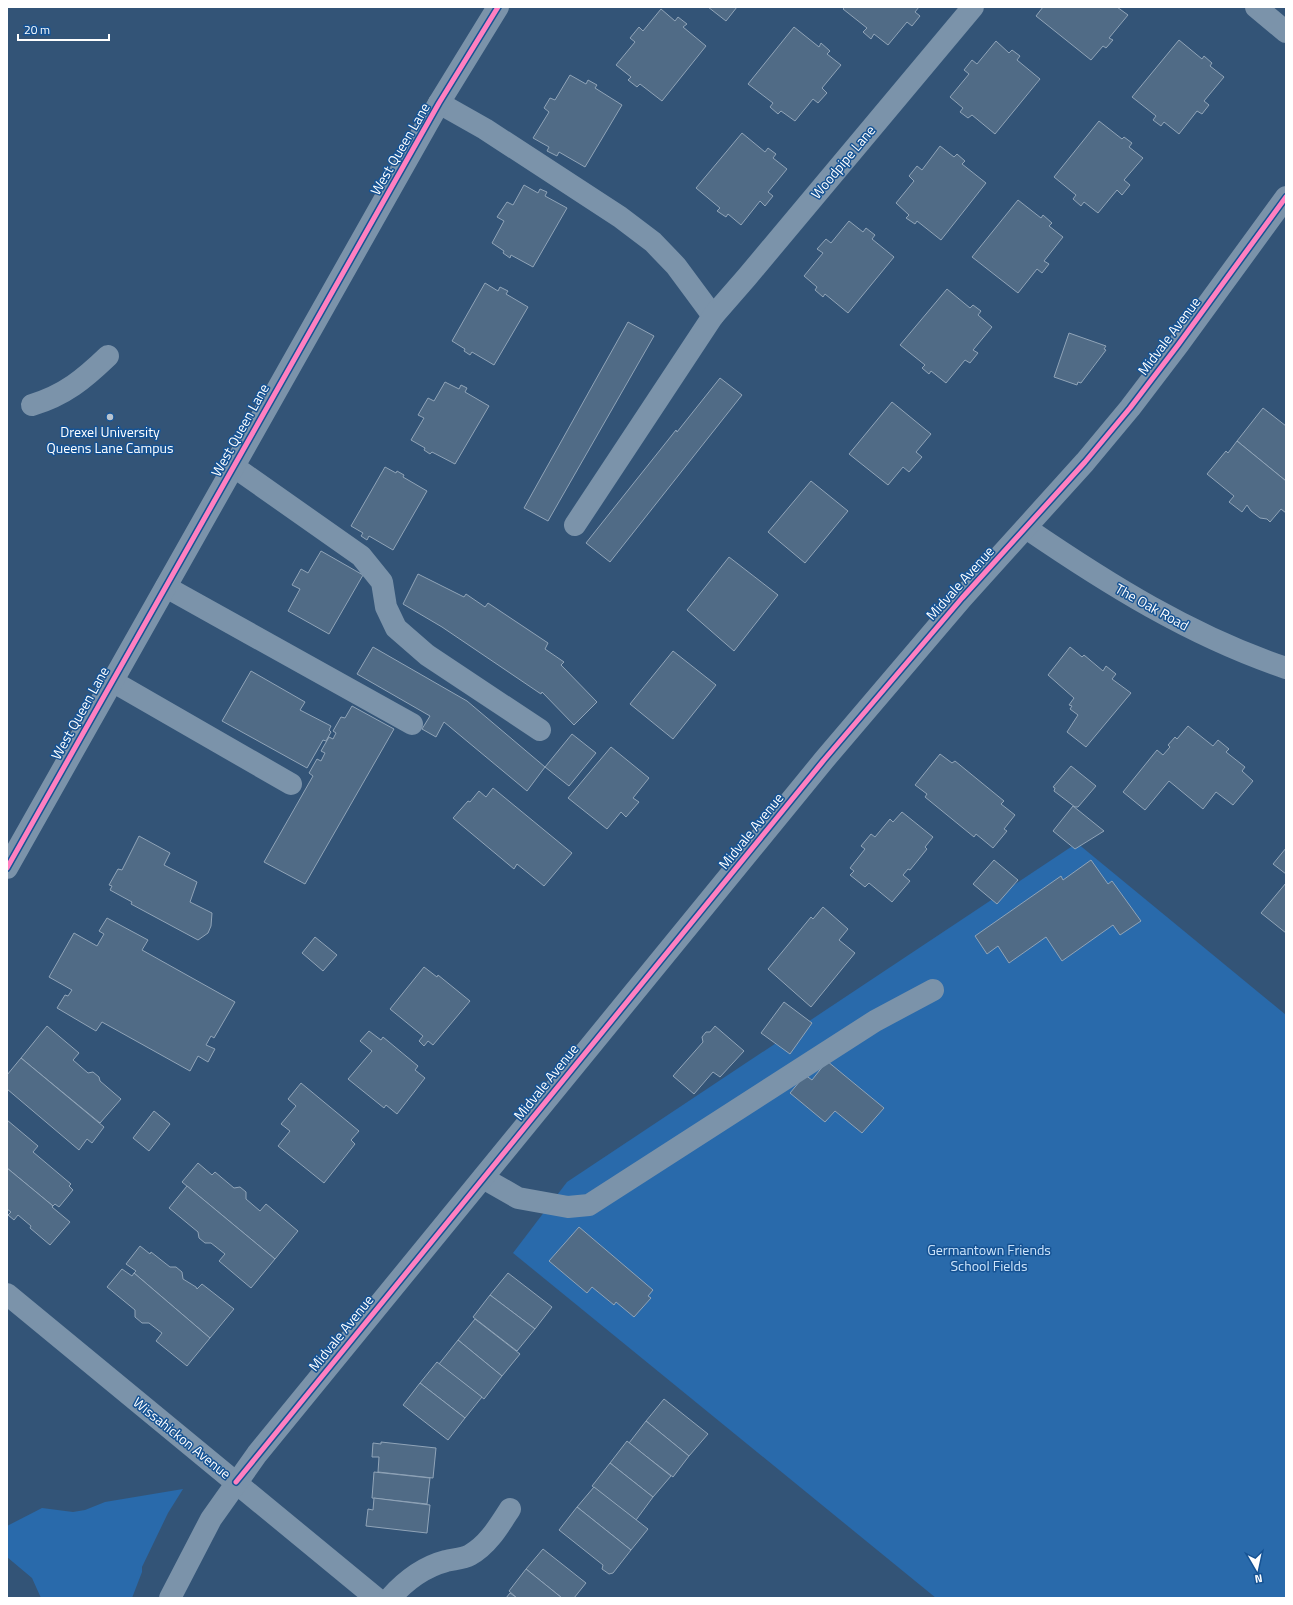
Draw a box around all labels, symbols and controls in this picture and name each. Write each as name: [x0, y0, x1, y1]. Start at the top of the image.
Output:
scale bar: [18, 16, 109, 42]
text: 20 m: [24, 20, 50, 39]
street label: West Queen Lane: [365, 99, 435, 199]
street label: Woodpipe Lane: [805, 120, 880, 203]
street label: Midvale Avenue: [1132, 292, 1205, 379]
street label: West Queen Lane: [205, 379, 274, 480]
marker: Drexel University Queens Lane Campus: [105, 412, 115, 422]
place label: Drexel University Queens Lane Campus: [47, 421, 173, 458]
street label: Midvale Avenue: [921, 541, 999, 624]
street label: The Oak Road: [1112, 578, 1193, 635]
street label: West Queen Lane: [45, 662, 114, 763]
street label: Midvale Avenue: [713, 788, 788, 873]
street label: Midvale Avenue: [508, 1039, 583, 1124]
park label: Germantown Friends School Fields: [927, 1239, 1051, 1276]
street label: Midvale Avenue: [303, 1290, 378, 1375]
street label: Wissahickon Avenue: [129, 1392, 236, 1484]
north arrow: [1237, 1549, 1277, 1589]
text: N: [1254, 1570, 1264, 1587]

